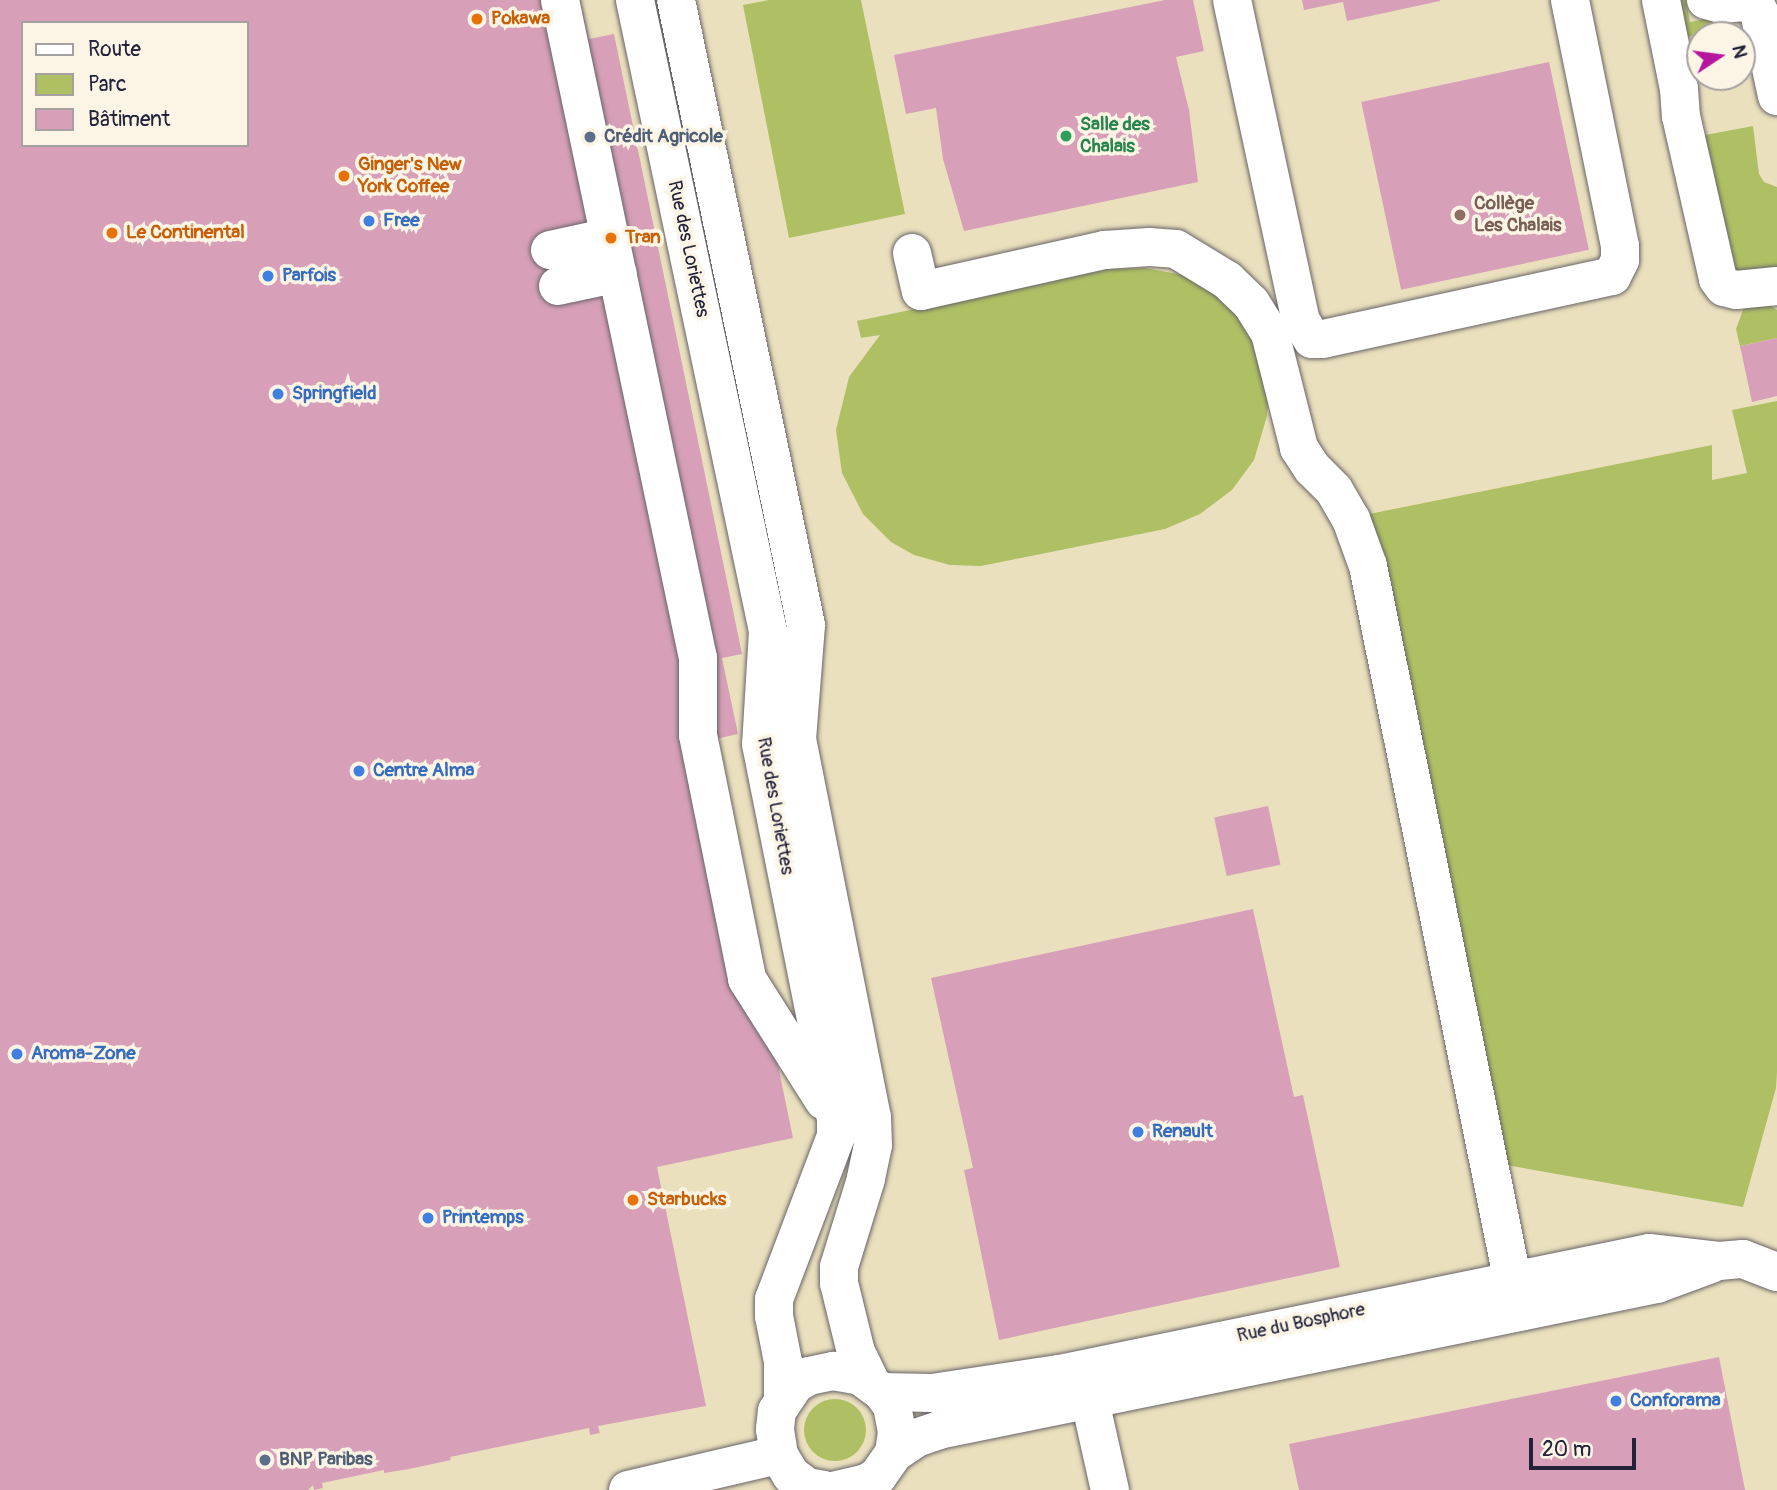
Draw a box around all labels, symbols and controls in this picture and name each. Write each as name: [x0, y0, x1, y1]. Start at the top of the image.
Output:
place label: Pokawa: [491, 8, 550, 30]
marker: Pokawa: [469, 11, 485, 27]
legend: [21, 21, 248, 147]
north arrow: [1686, 21, 1756, 91]
text: Route: [88, 36, 141, 63]
text: N: [1726, 43, 1753, 61]
text: Parc: [88, 71, 127, 98]
text: Bâtiment: [88, 106, 170, 133]
place label: Salle des Chalais: [1080, 114, 1150, 158]
place label: Crédit Agricole: [604, 126, 723, 148]
marker: Salle des Chalais: [1058, 128, 1074, 144]
marker: Crédit Agricole: [582, 129, 598, 145]
place label: Ginger's New York Coffee: [358, 154, 462, 198]
marker: Ginger's New York Coffee: [336, 168, 352, 184]
street label: Rue des Loriettes: [662, 179, 714, 319]
place label: Collège Les Chalais: [1474, 193, 1561, 237]
marker: Collège Les Chalais: [1452, 207, 1468, 223]
place label: Free: [383, 210, 420, 232]
marker: Free: [361, 213, 377, 229]
place label: Le Continental: [126, 222, 245, 244]
marker: Le Continental: [104, 225, 120, 241]
place label: Tran: [625, 227, 661, 249]
marker: Tran: [603, 230, 619, 246]
place label: Parfois: [282, 265, 336, 287]
marker: Parfois: [260, 268, 276, 284]
place label: Springfield: [292, 383, 377, 405]
marker: Springfield: [270, 386, 286, 402]
street label: Rue des Loriettes: [752, 735, 798, 877]
place label: Centre Alma: [373, 760, 474, 782]
marker: Centre Alma: [351, 763, 367, 779]
place label: Aroma-Zone: [31, 1043, 135, 1065]
marker: Aroma-Zone: [9, 1046, 25, 1062]
place label: Renault: [1152, 1121, 1213, 1143]
marker: Renault: [1130, 1124, 1146, 1140]
place label: Starbucks: [647, 1189, 726, 1211]
marker: Starbucks: [625, 1192, 641, 1208]
place label: Printemps: [442, 1207, 524, 1229]
marker: Printemps: [420, 1210, 436, 1226]
street label: Rue du Bosphore: [1235, 1298, 1367, 1348]
place label: Conforama: [1630, 1390, 1721, 1412]
marker: Conforama: [1608, 1393, 1624, 1409]
scale bar: [1532, 1424, 1639, 1468]
text: 20 m: [1542, 1436, 1591, 1463]
place label: BNP Paribas: [279, 1449, 373, 1471]
marker: BNP Paribas: [257, 1452, 273, 1468]

